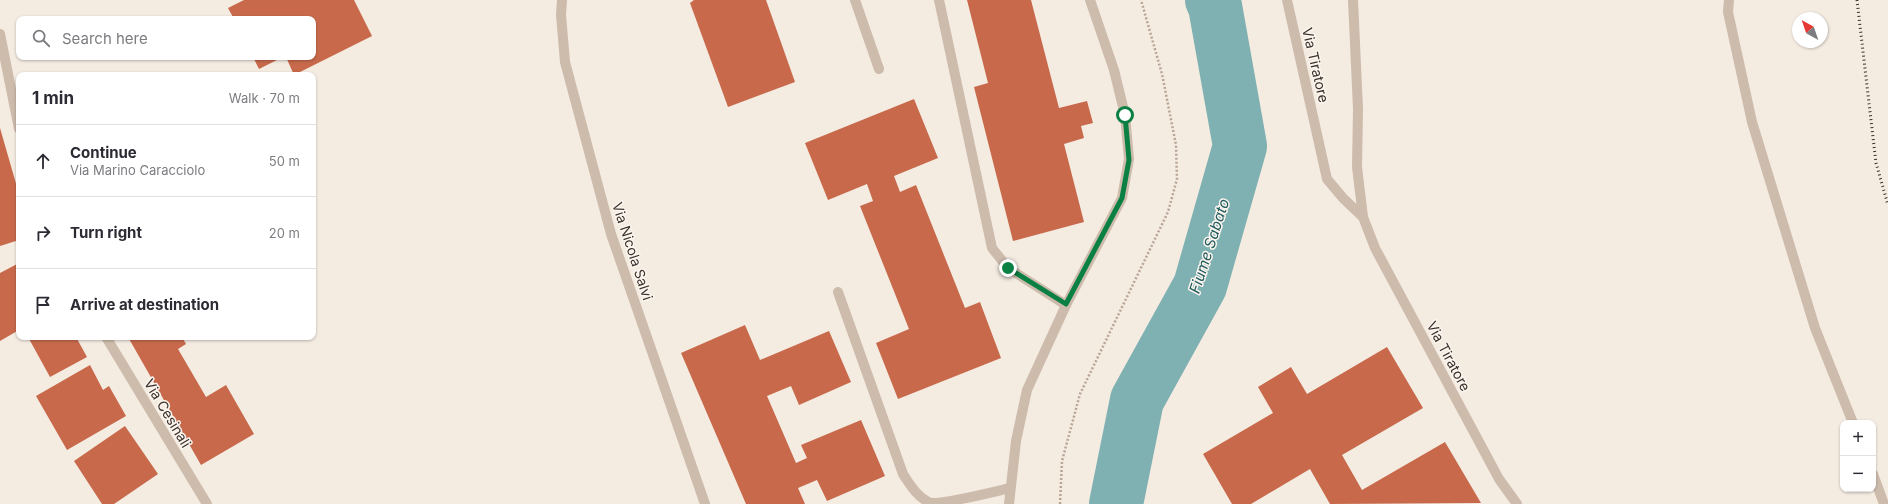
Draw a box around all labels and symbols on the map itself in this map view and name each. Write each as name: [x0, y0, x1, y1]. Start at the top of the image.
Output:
north arrow: [1792, 12, 1828, 48]
street label: Via Tiratore: [1299, 26, 1333, 104]
route start: [1116, 106, 1134, 124]
water label: Fiume Sabato: [1185, 196, 1233, 296]
street label: Via Nicola Salvi: [609, 200, 657, 302]
route end: [999, 259, 1017, 277]
street label: Via Tiratore: [1424, 318, 1474, 394]
street label: Via Cesinali: [141, 376, 195, 450]

